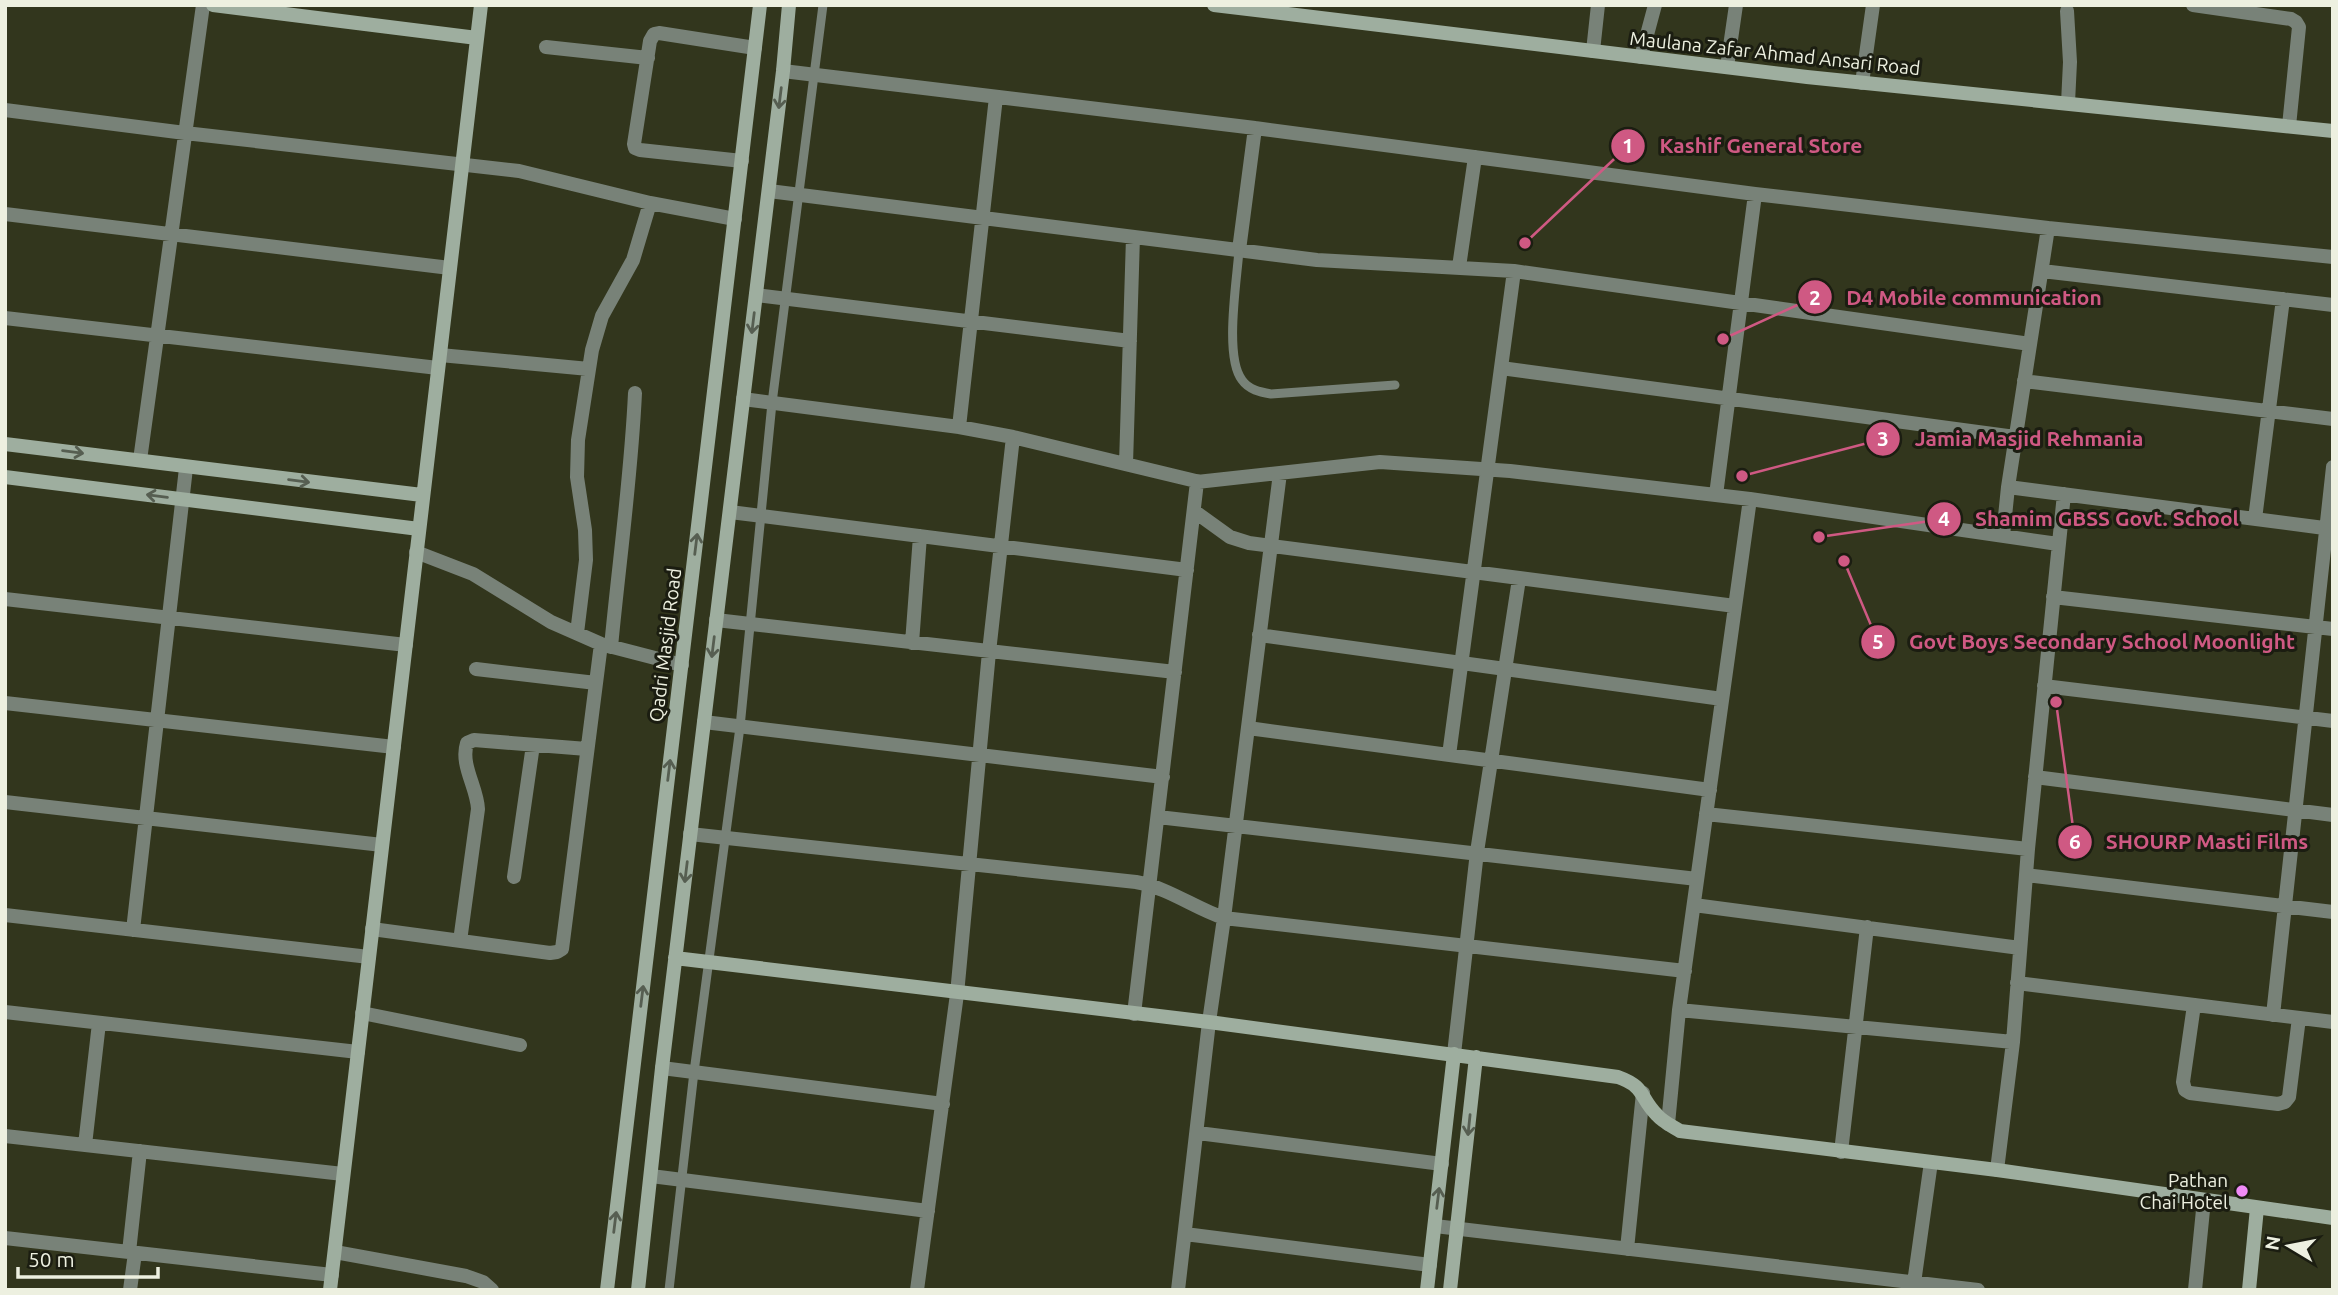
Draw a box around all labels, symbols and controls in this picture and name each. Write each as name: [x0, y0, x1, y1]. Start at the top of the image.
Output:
street label: Maulana Zafar Ahmad Ansari Road: [1629, 27, 1921, 79]
one-way arrow: [774, 86, 787, 108]
callout: Kashif General Store: [1610, 125, 1876, 167]
text: 1: [1622, 133, 1634, 157]
text: Kashif General Store: [1660, 133, 1862, 157]
callout: D4 Mobile communication: [1798, 276, 2116, 318]
text: 2: [1809, 285, 1821, 309]
text: D4 Mobile communication: [1846, 285, 2102, 309]
one-way arrow: [746, 312, 759, 334]
callout: Jamia Masjid Rehmania: [1866, 418, 2157, 460]
text: 3: [1877, 426, 1889, 450]
text: Jamia Masjid Rehmania: [1915, 426, 2143, 450]
one-way arrow: [61, 446, 84, 459]
one-way arrow: [287, 475, 310, 488]
one-way arrow: [146, 489, 168, 502]
callout: Shamim GBSS Govt. School: [1926, 498, 2253, 540]
text: 4: [1938, 506, 1950, 530]
text: Shamim GBSS Govt. School: [1975, 506, 2239, 530]
one-way arrow: [690, 533, 703, 556]
street label: Qadri Masjid Road: [645, 567, 685, 723]
callout: Govt Boys Secondary School Moonlight: [1860, 621, 2309, 663]
text: 5: [1872, 629, 1884, 653]
text: Govt Boys Secondary School Moonlight: [1909, 629, 2295, 653]
one-way arrow: [707, 635, 720, 657]
one-way arrow: [663, 759, 676, 782]
callout: SHOURP Masti Films: [2057, 821, 2323, 863]
text: 6: [2069, 829, 2081, 853]
text: SHOURP Masti Films: [2106, 829, 2308, 853]
one-way arrow: [679, 861, 692, 883]
one-way arrow: [636, 985, 649, 1008]
one-way arrow: [1462, 1113, 1475, 1136]
place label: Pathan Chai Hotel: [2140, 1169, 2228, 1213]
marker: Pathan Chai Hotel: [2234, 1183, 2250, 1199]
one-way arrow: [1432, 1187, 1445, 1209]
one-way arrow: [609, 1211, 622, 1234]
north arrow: [2254, 1211, 2324, 1281]
text: N: [2260, 1234, 2284, 1252]
scale bar: [18, 1236, 158, 1280]
text: 50 m: [28, 1247, 75, 1271]

